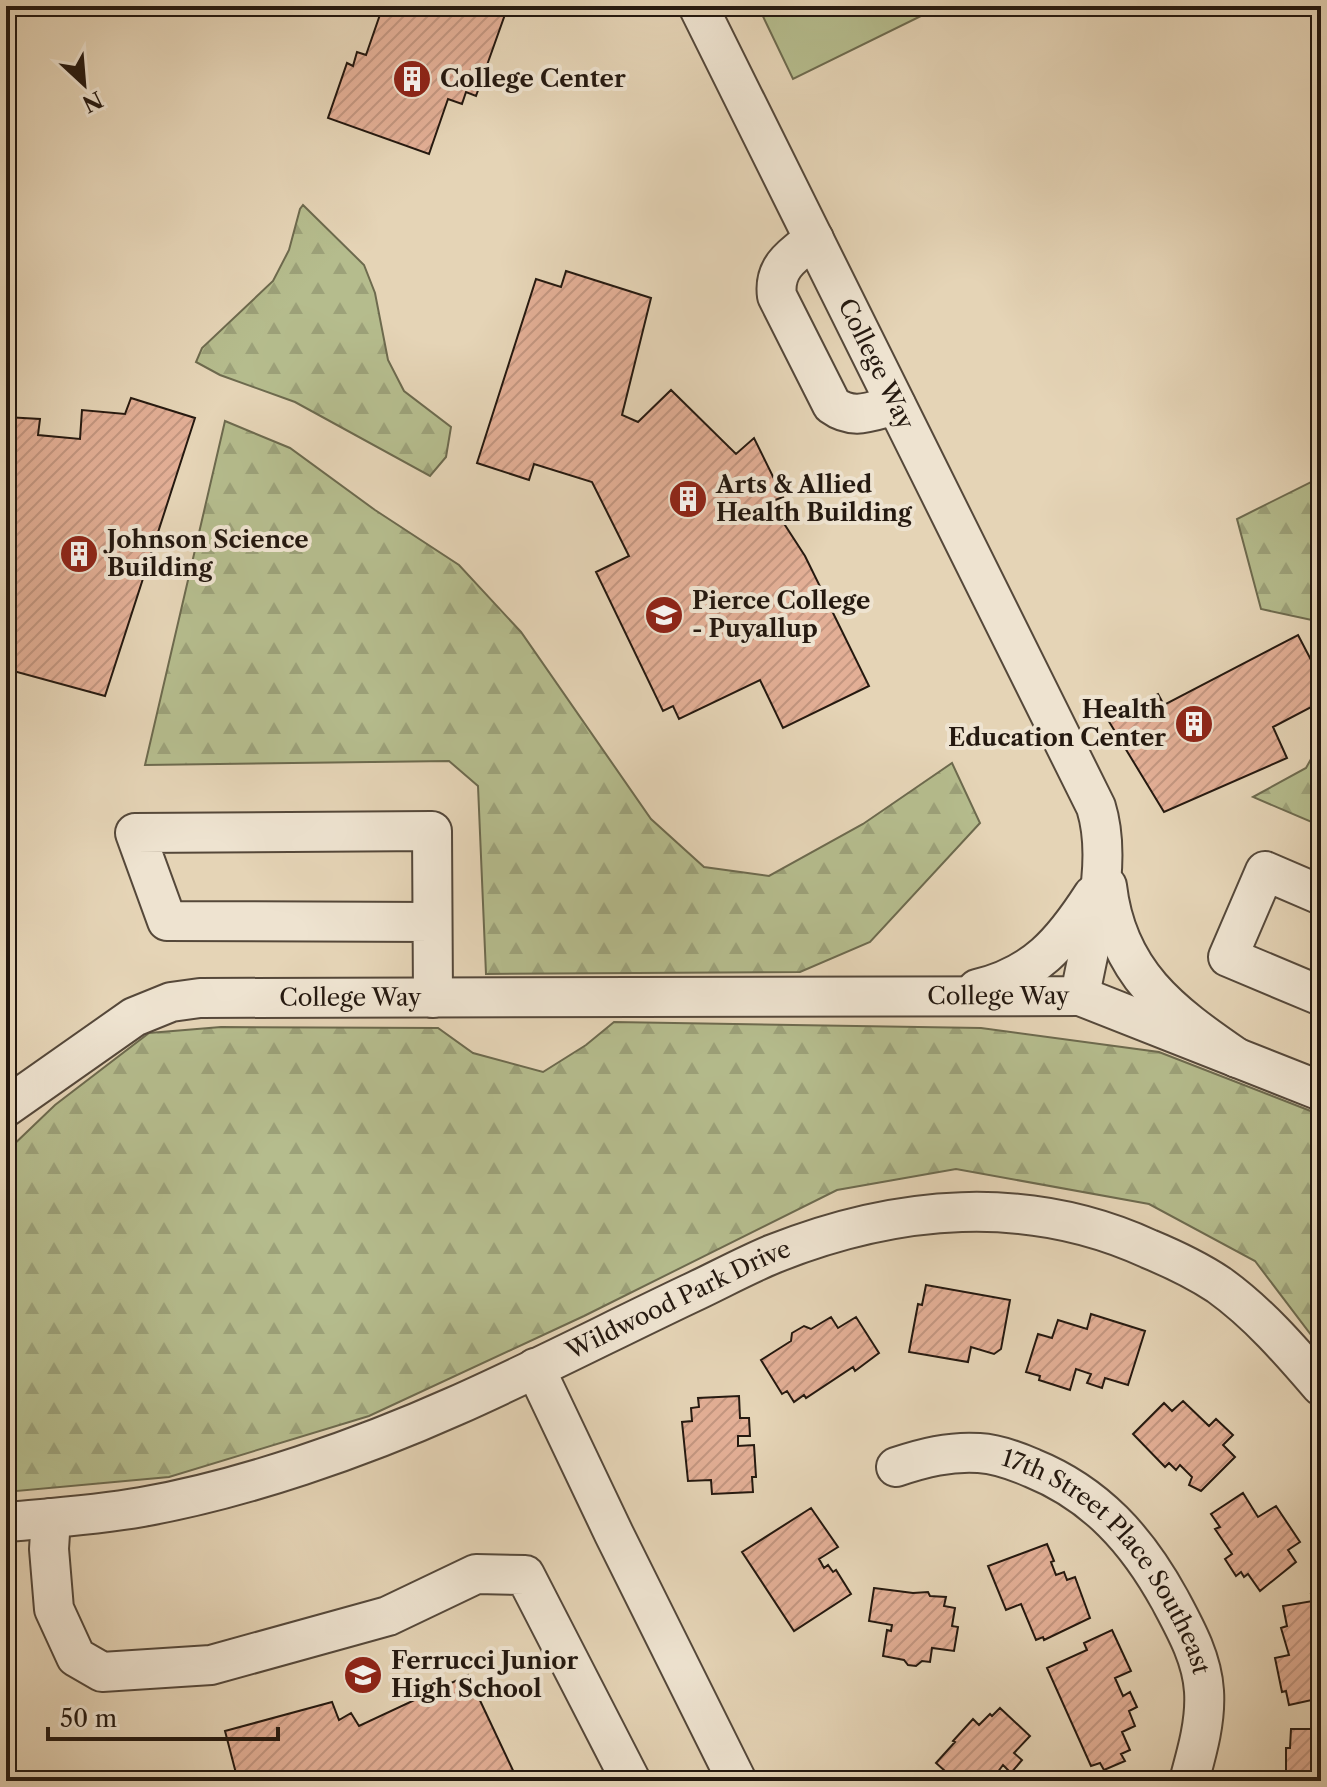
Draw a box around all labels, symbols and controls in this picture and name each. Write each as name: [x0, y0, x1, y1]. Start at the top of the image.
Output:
north arrow: [44, 44, 124, 124]
building icon: College Center: [391, 58, 433, 100]
place label: College Center: [440, 64, 626, 93]
text: N: [78, 85, 107, 118]
street label: College Way: [832, 294, 921, 434]
place label: Arts & Allied Health Building: [715, 470, 913, 527]
building icon: Arts & Allied Health Building: [667, 478, 709, 520]
place label: Johnson Science Building: [103, 525, 309, 582]
building icon: Johnson Science Building: [58, 533, 100, 575]
place label: Pierce College - Puyallup: [692, 586, 870, 643]
school or university icon: Pierce College - Puyallup: [643, 594, 685, 636]
place label: Health Education Center: [948, 695, 1167, 752]
building icon: Health Education Center: [1173, 703, 1215, 745]
street label: College Way: [927, 981, 1070, 1010]
street label: College Way: [279, 982, 422, 1012]
street label: Wildwood Park Drive: [561, 1234, 794, 1366]
street label: 17th Street Place Southeast: [998, 1443, 1216, 1677]
place label: Ferrucci Junior High School: [391, 1646, 579, 1703]
school or university icon: Ferrucci Junior High School: [342, 1654, 384, 1696]
scale bar: [48, 1691, 278, 1741]
text: 50 m: [60, 1704, 117, 1733]

